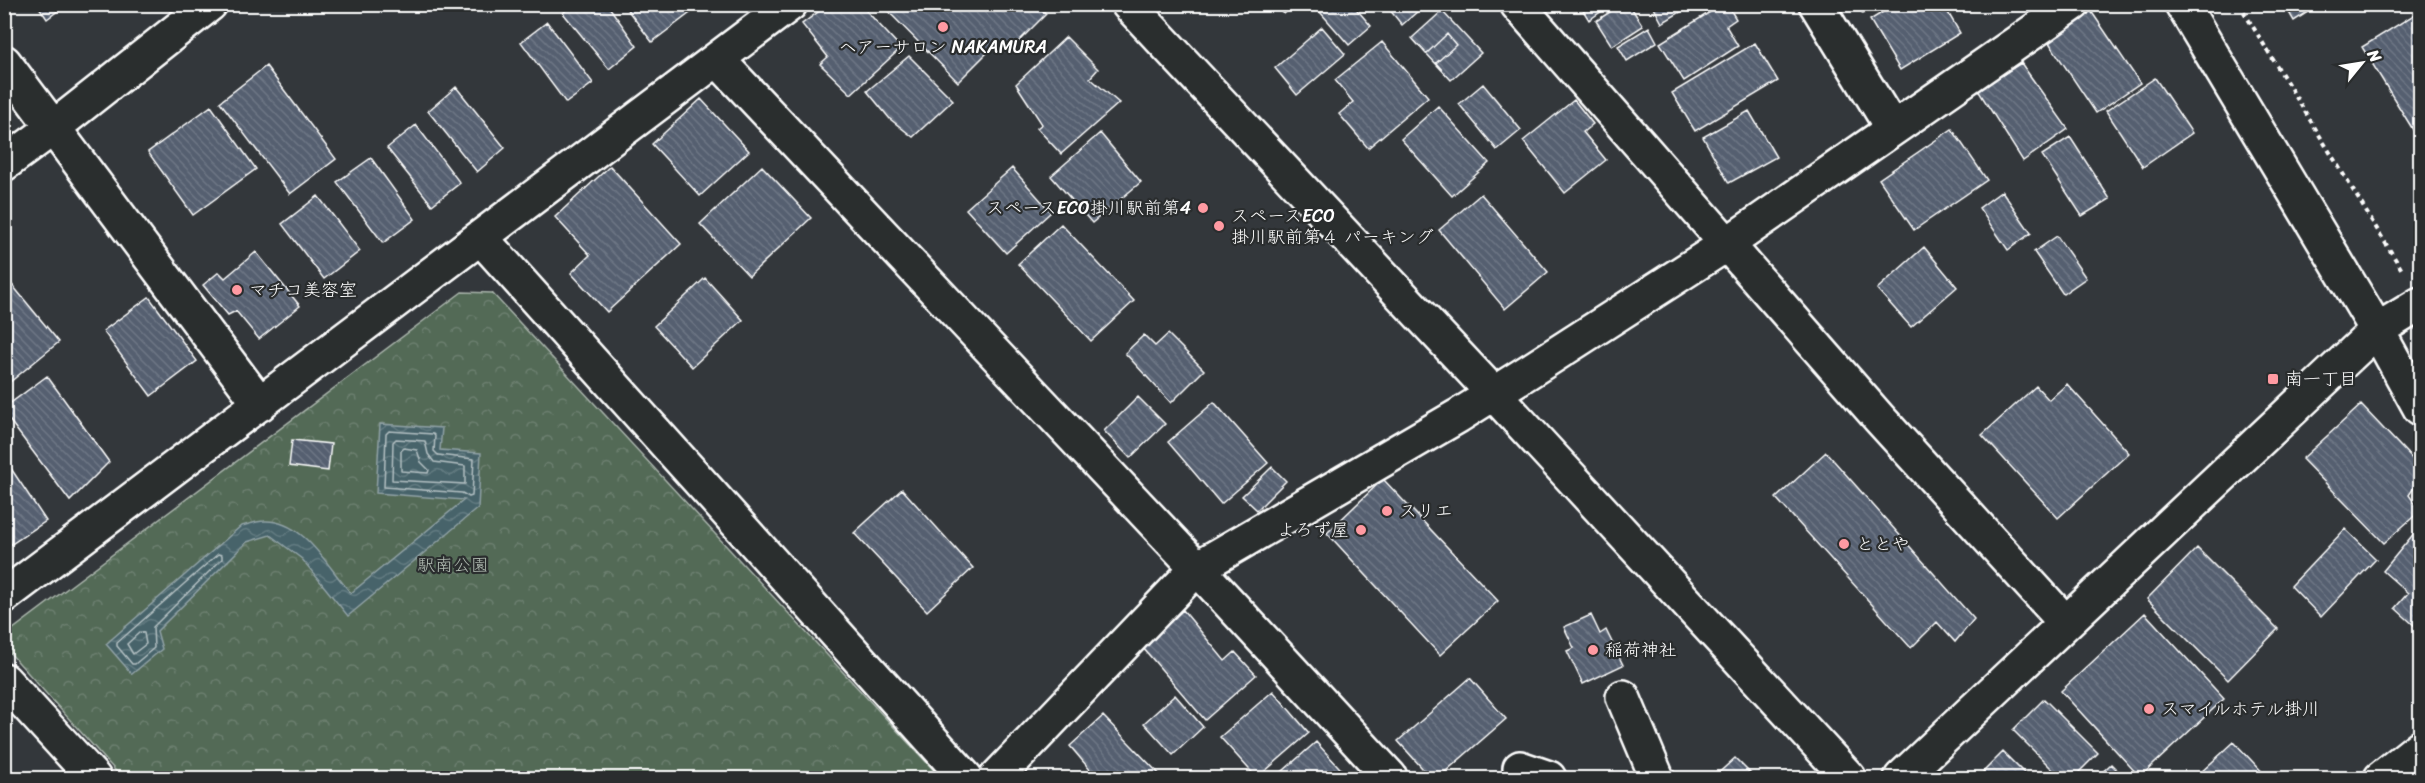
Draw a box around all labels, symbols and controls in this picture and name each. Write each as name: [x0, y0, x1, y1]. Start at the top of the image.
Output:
marker: ヘアーサロン NAKAMURA: [936, 20, 950, 34]
place label: ヘアーサロン NAKAMURA: [839, 31, 1047, 63]
north arrow: [2332, 33, 2392, 93]
text: N: [2359, 43, 2390, 69]
place label: スペースECO掛川駅前第4: [986, 192, 1191, 224]
place label: スペースECO 掛川駅前第４ パーキング: [1231, 200, 1434, 253]
marker: スペースECO掛川駅前第4: [1196, 201, 1210, 215]
marker: スペースECO 掛川駅前第４ パーキング: [1212, 219, 1226, 233]
place label: マチコ美容室: [249, 274, 357, 306]
marker: マチコ美容室: [230, 283, 244, 297]
place label: 南一丁目: [2285, 363, 2357, 395]
marker: 南一丁目: [2266, 372, 2280, 386]
place label: スリエ: [1399, 495, 1453, 527]
marker: スリエ: [1380, 504, 1394, 518]
place label: よろず屋: [1277, 514, 1349, 546]
marker: よろず屋: [1354, 523, 1368, 537]
place label: ととや: [1856, 528, 1910, 560]
marker: ととや: [1837, 537, 1851, 551]
park label: 駅南公園: [417, 549, 489, 581]
place label: 稲荷神社: [1605, 634, 1677, 666]
marker: 稲荷神社: [1586, 643, 1600, 657]
place label: スマイルホテル掛川: [2161, 693, 2320, 725]
marker: スマイルホテル掛川: [2142, 702, 2156, 716]

